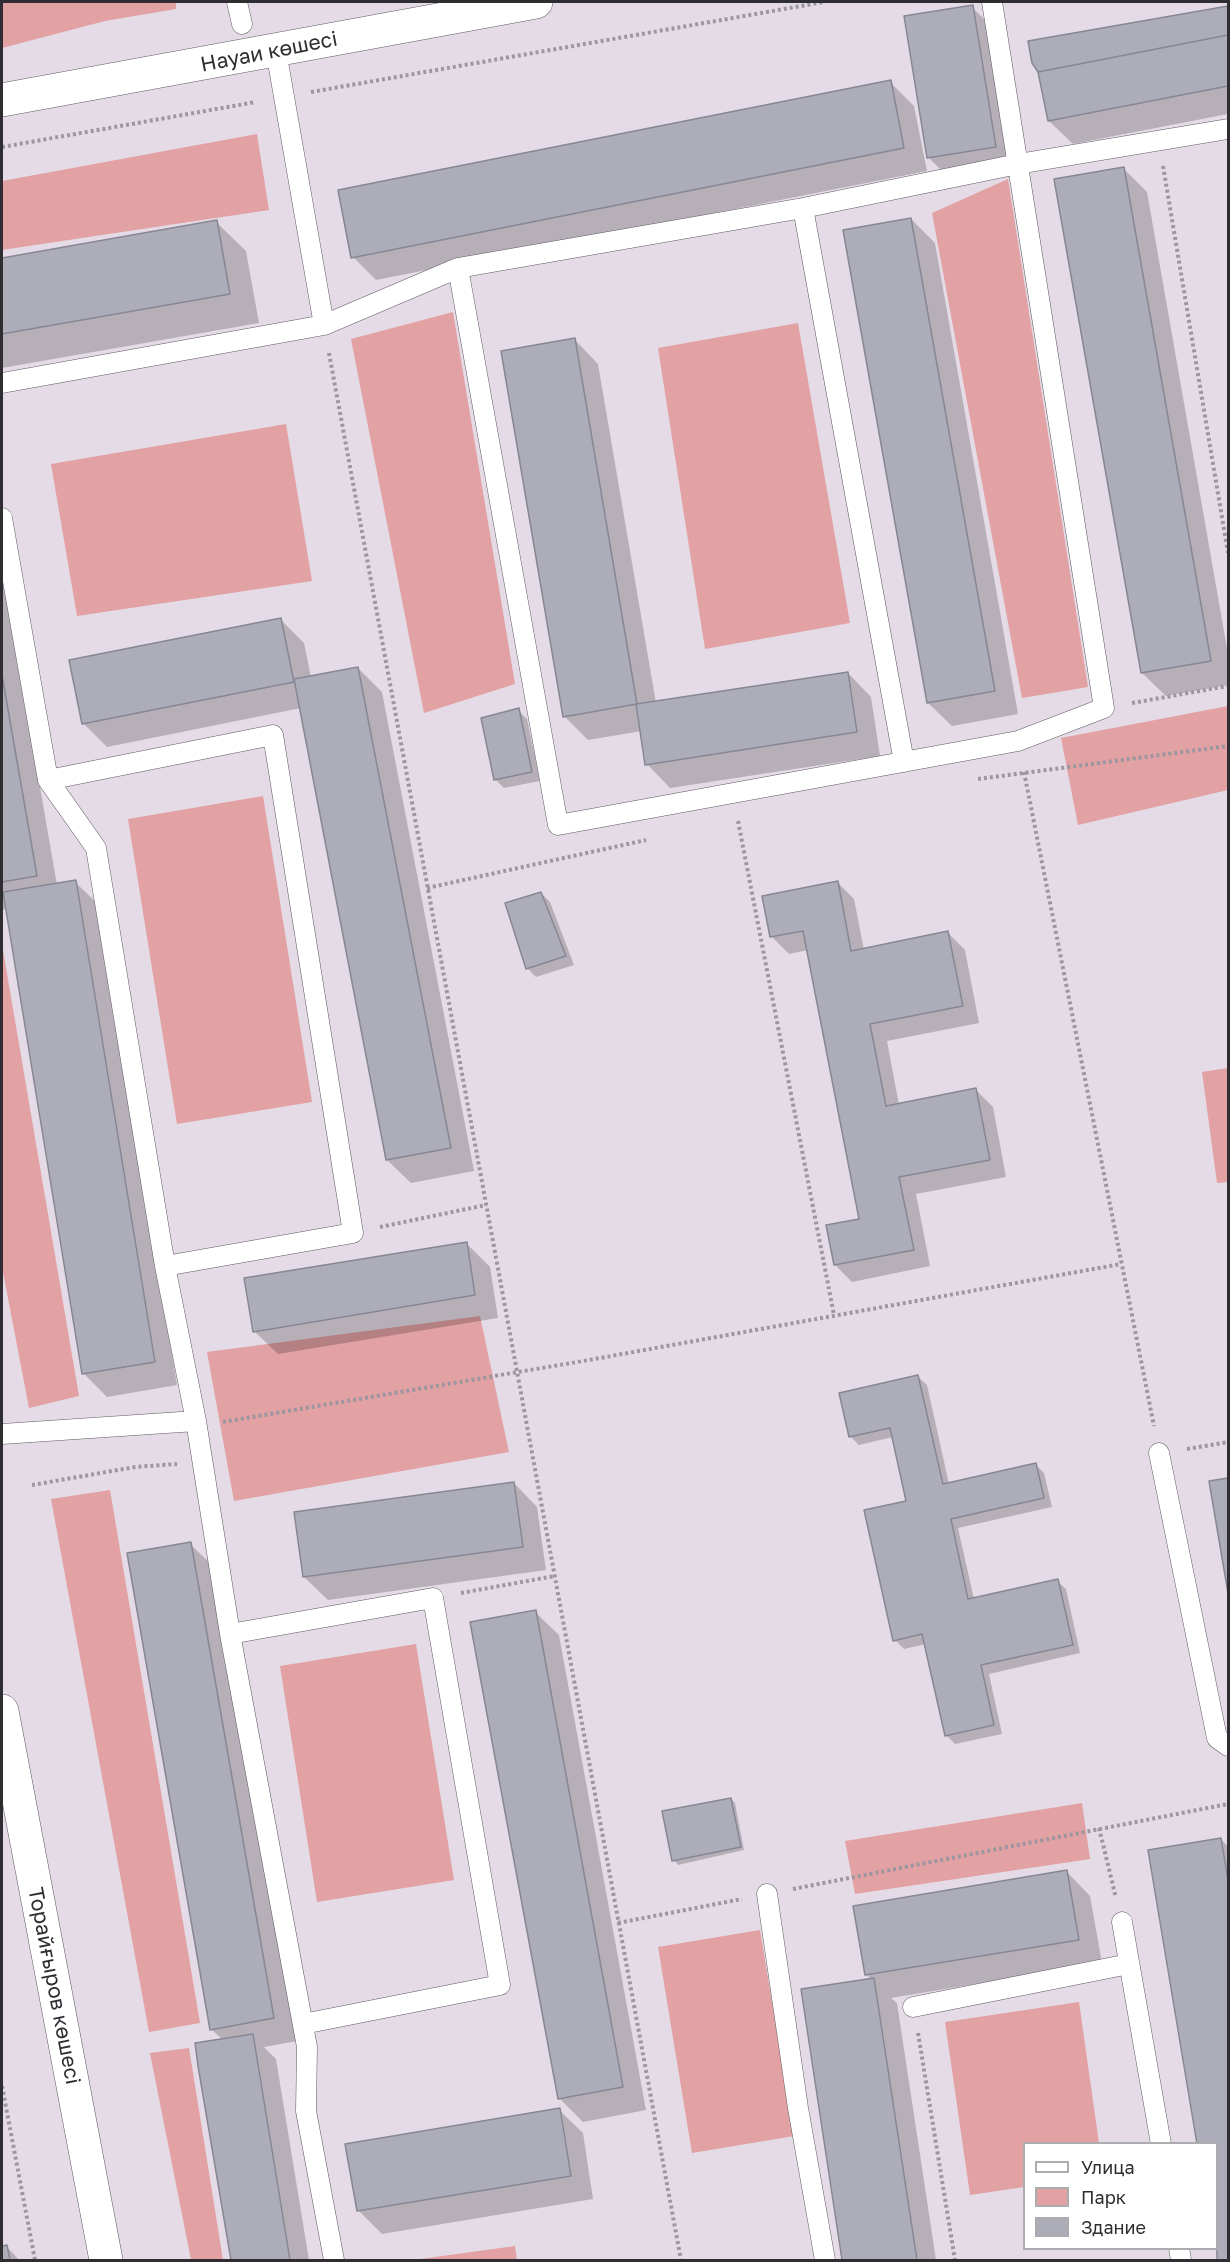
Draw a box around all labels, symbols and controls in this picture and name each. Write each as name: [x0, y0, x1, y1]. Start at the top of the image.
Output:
street label: Науаи көшесі: [198, 26, 340, 78]
street label: Торайғыров көшесі: [23, 1885, 85, 2087]
legend: [1023, 2142, 1218, 2250]
text: Улица: [1081, 2156, 1135, 2178]
text: Парк: [1081, 2186, 1126, 2208]
text: Здание: [1081, 2216, 1146, 2238]

